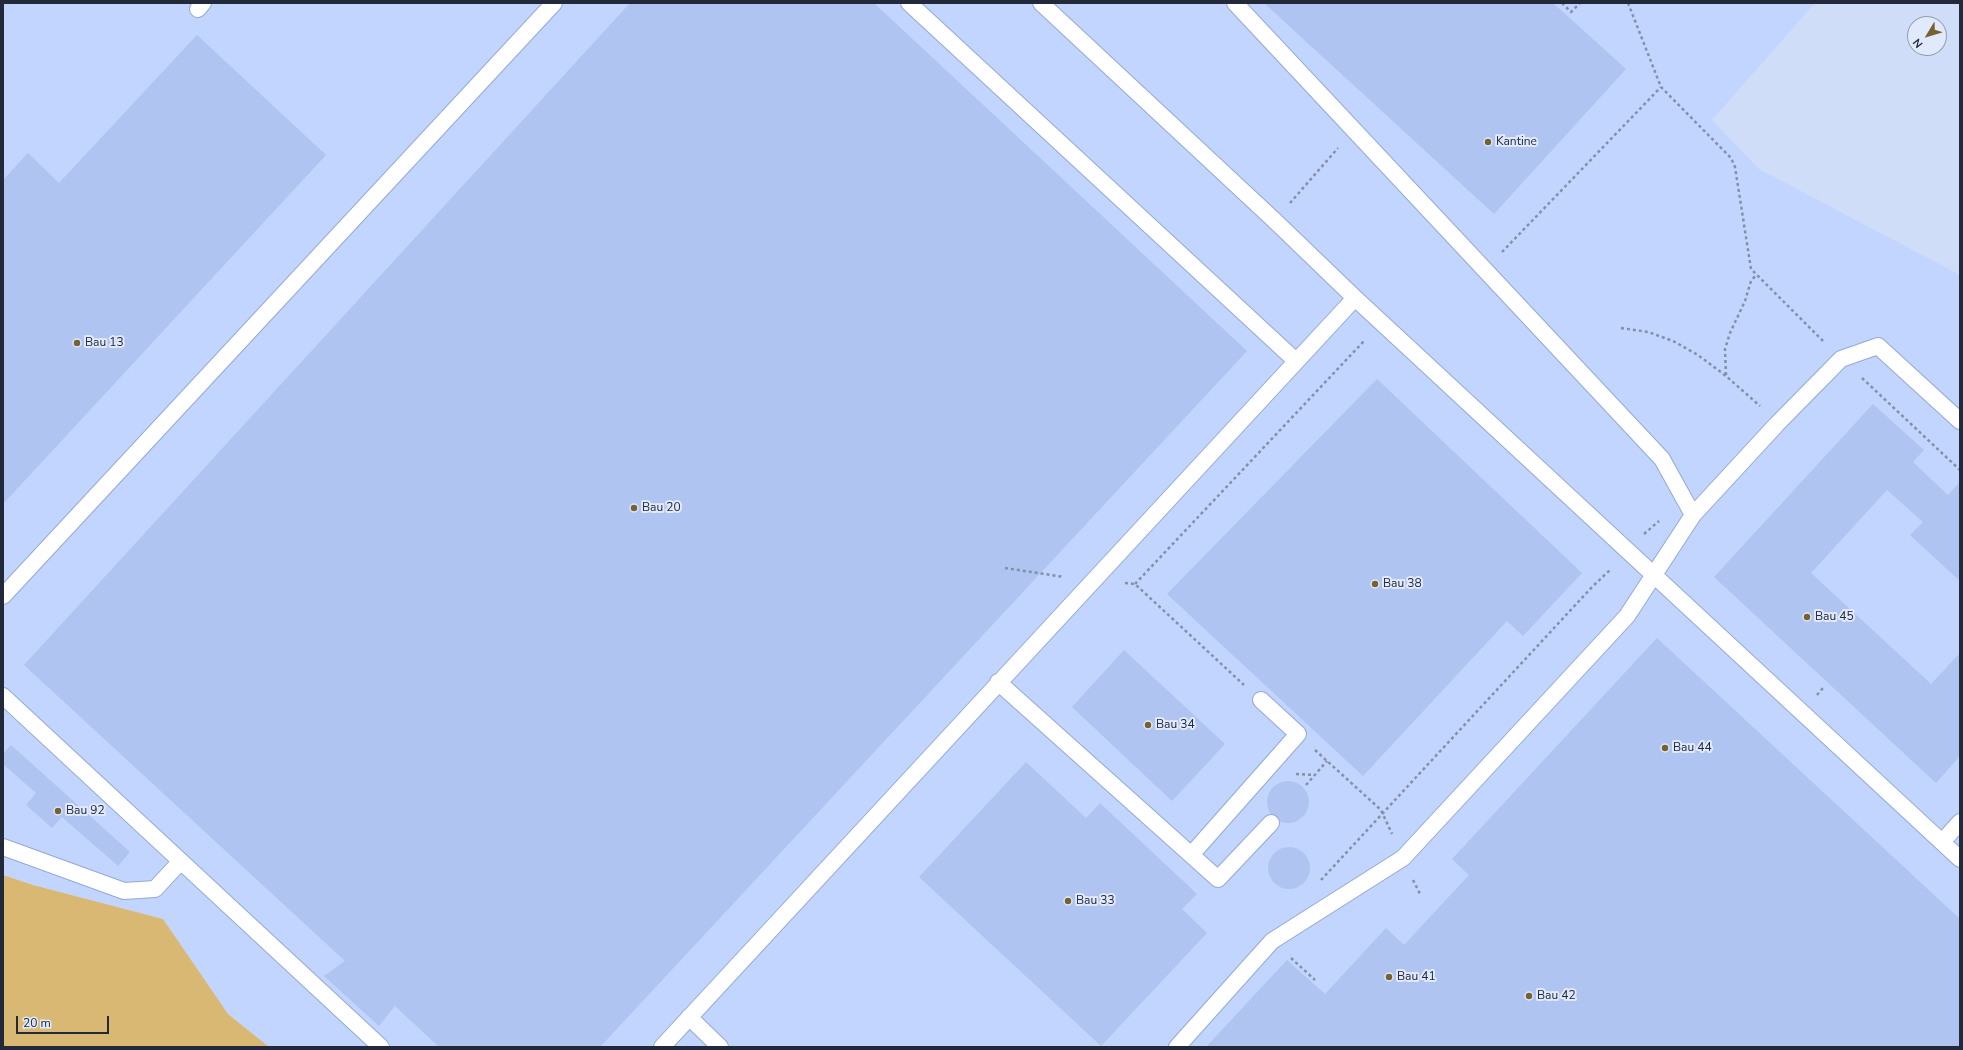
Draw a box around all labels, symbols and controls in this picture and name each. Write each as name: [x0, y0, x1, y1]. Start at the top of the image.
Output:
north arrow: [1907, 16, 1947, 56]
text: N: [1909, 35, 1926, 51]
place label: Kantine: [1496, 135, 1537, 149]
marker: Kantine: [1483, 137, 1493, 147]
place label: Bau 13: [85, 336, 124, 350]
marker: Bau 13: [72, 338, 82, 348]
place label: Bau 20: [642, 501, 681, 515]
marker: Bau 20: [629, 503, 639, 513]
place label: Bau 38: [1383, 577, 1422, 591]
marker: Bau 38: [1370, 579, 1380, 589]
place label: Bau 45: [1815, 610, 1854, 624]
marker: Bau 45: [1802, 612, 1812, 622]
place label: Bau 34: [1156, 718, 1195, 732]
marker: Bau 34: [1143, 720, 1153, 730]
place label: Bau 44: [1673, 741, 1712, 755]
marker: Bau 44: [1660, 743, 1670, 753]
place label: Bau 92: [66, 804, 105, 818]
marker: Bau 92: [53, 806, 63, 816]
place label: Bau 33: [1076, 894, 1115, 908]
marker: Bau 33: [1063, 896, 1073, 906]
place label: Bau 41: [1397, 970, 1436, 984]
marker: Bau 41: [1384, 972, 1394, 982]
place label: Bau 42: [1537, 989, 1576, 1003]
marker: Bau 42: [1524, 991, 1534, 1001]
scale bar: [18, 1008, 111, 1034]
text: 20 m: [23, 1015, 51, 1031]

